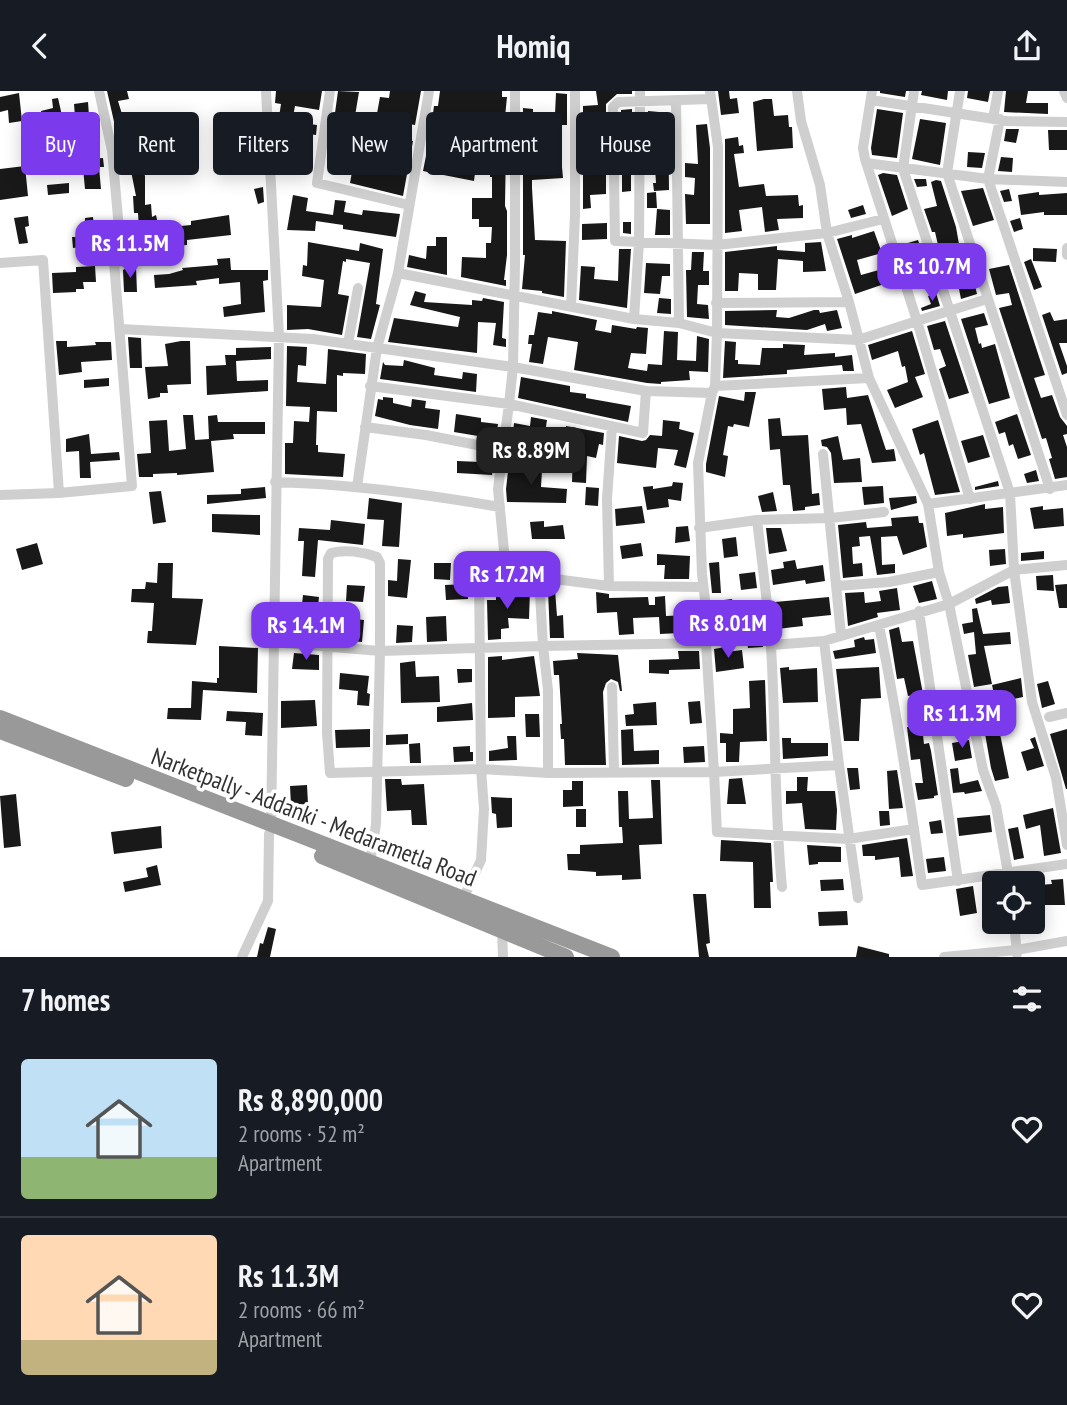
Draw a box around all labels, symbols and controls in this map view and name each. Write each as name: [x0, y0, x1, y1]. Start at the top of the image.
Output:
text: Homiq: [497, 25, 570, 67]
icon: back: [21, 27, 59, 65]
icon: share: [1008, 27, 1046, 65]
chip: Buy: [21, 112, 100, 175]
chip: Rent: [114, 112, 199, 175]
chip: Filters: [213, 112, 313, 175]
chip: New: [327, 112, 412, 175]
chip: Apartment: [426, 112, 562, 175]
chip: House: [576, 112, 675, 175]
pin: Rs 11.5M: [58, 221, 202, 280]
text: Rs 11.5M: [91, 228, 169, 257]
pin: Rs 10.7M: [860, 243, 1004, 303]
text: Rs 10.7M: [893, 251, 971, 280]
pin: Rs 8.89M: [459, 427, 603, 487]
text: Rs 8.89M: [492, 435, 570, 464]
pin: Rs 17.2M: [435, 552, 579, 611]
text: Rs 17.2M: [469, 559, 545, 588]
pin: Rs 8.01M: [656, 601, 800, 660]
pin: Rs 14.1M: [234, 603, 378, 662]
text: Rs 8.01M: [689, 608, 767, 637]
text: Rs 14.1M: [267, 610, 345, 639]
pin: Rs 11.3M: [890, 691, 1034, 750]
text: Rs 11.3M: [923, 698, 1001, 727]
street label: Narketpally - Addanki - Medarametla Road: [147, 741, 481, 893]
map controls: [982, 871, 1045, 934]
button: locate: [982, 871, 1045, 934]
text: 7 homes: [21, 980, 110, 1019]
icon: filters: [1008, 980, 1046, 1018]
text: Rs 8,890,000: [238, 1080, 383, 1119]
icon: home: [77, 1087, 161, 1171]
icon: heart: [1008, 1110, 1046, 1148]
text: 2 rooms · 52 m²: [238, 1119, 365, 1148]
text: Apartment: [238, 1148, 322, 1177]
text: Rs 11.3M: [238, 1256, 339, 1295]
icon: home: [77, 1263, 161, 1347]
icon: heart: [1008, 1286, 1046, 1324]
text: 2 rooms · 66 m²: [238, 1295, 365, 1324]
text: Apartment: [238, 1324, 322, 1353]

